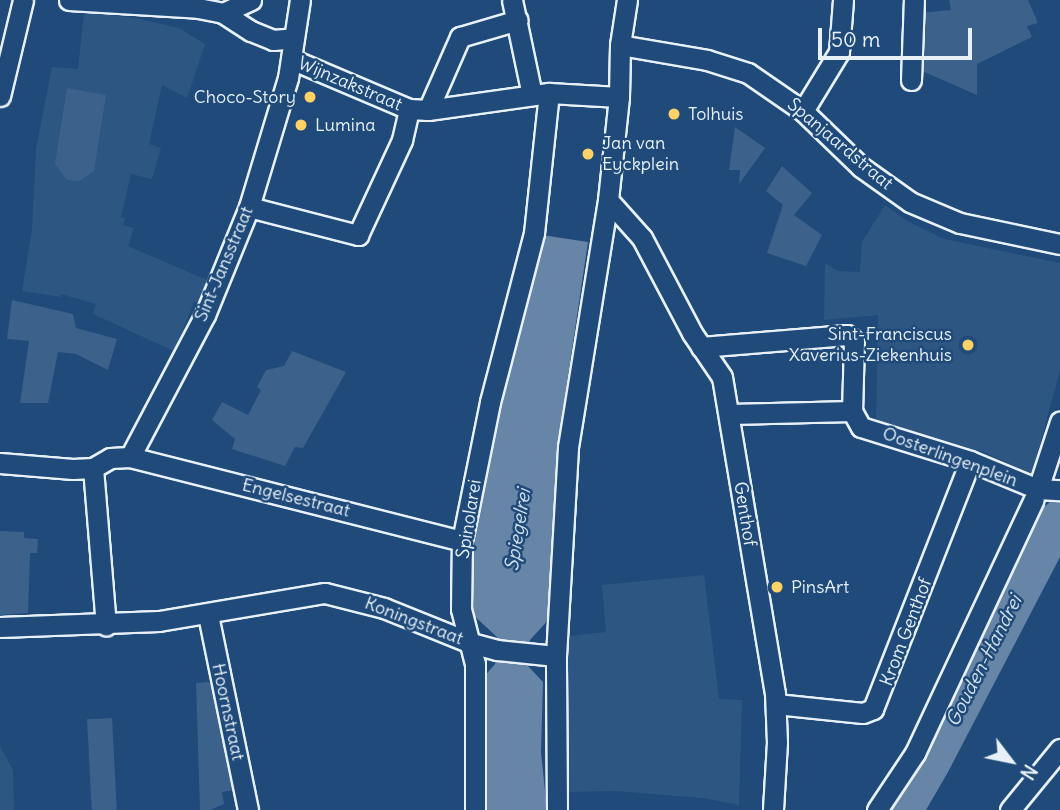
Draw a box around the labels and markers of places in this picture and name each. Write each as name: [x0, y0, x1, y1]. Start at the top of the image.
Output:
place label: Choco-Story: [194, 86, 296, 108]
marker: Choco-Story: [302, 89, 318, 105]
place label: Tolhuis: [688, 103, 743, 125]
marker: Tolhuis: [666, 106, 682, 122]
place label: Lumina: [315, 114, 376, 136]
marker: Lumina: [293, 117, 309, 133]
place label: Jan van Eyckplein: [602, 133, 679, 176]
marker: Jan van Eyckplein: [580, 146, 596, 162]
place label: Sint-Franciscus Xaverius-Ziekenhuis: [789, 324, 952, 366]
marker: Sint-Franciscus Xaverius-Ziekenhuis: [958, 335, 978, 355]
place label: PinsArt: [791, 576, 849, 598]
marker: PinsArt: [769, 579, 785, 595]

